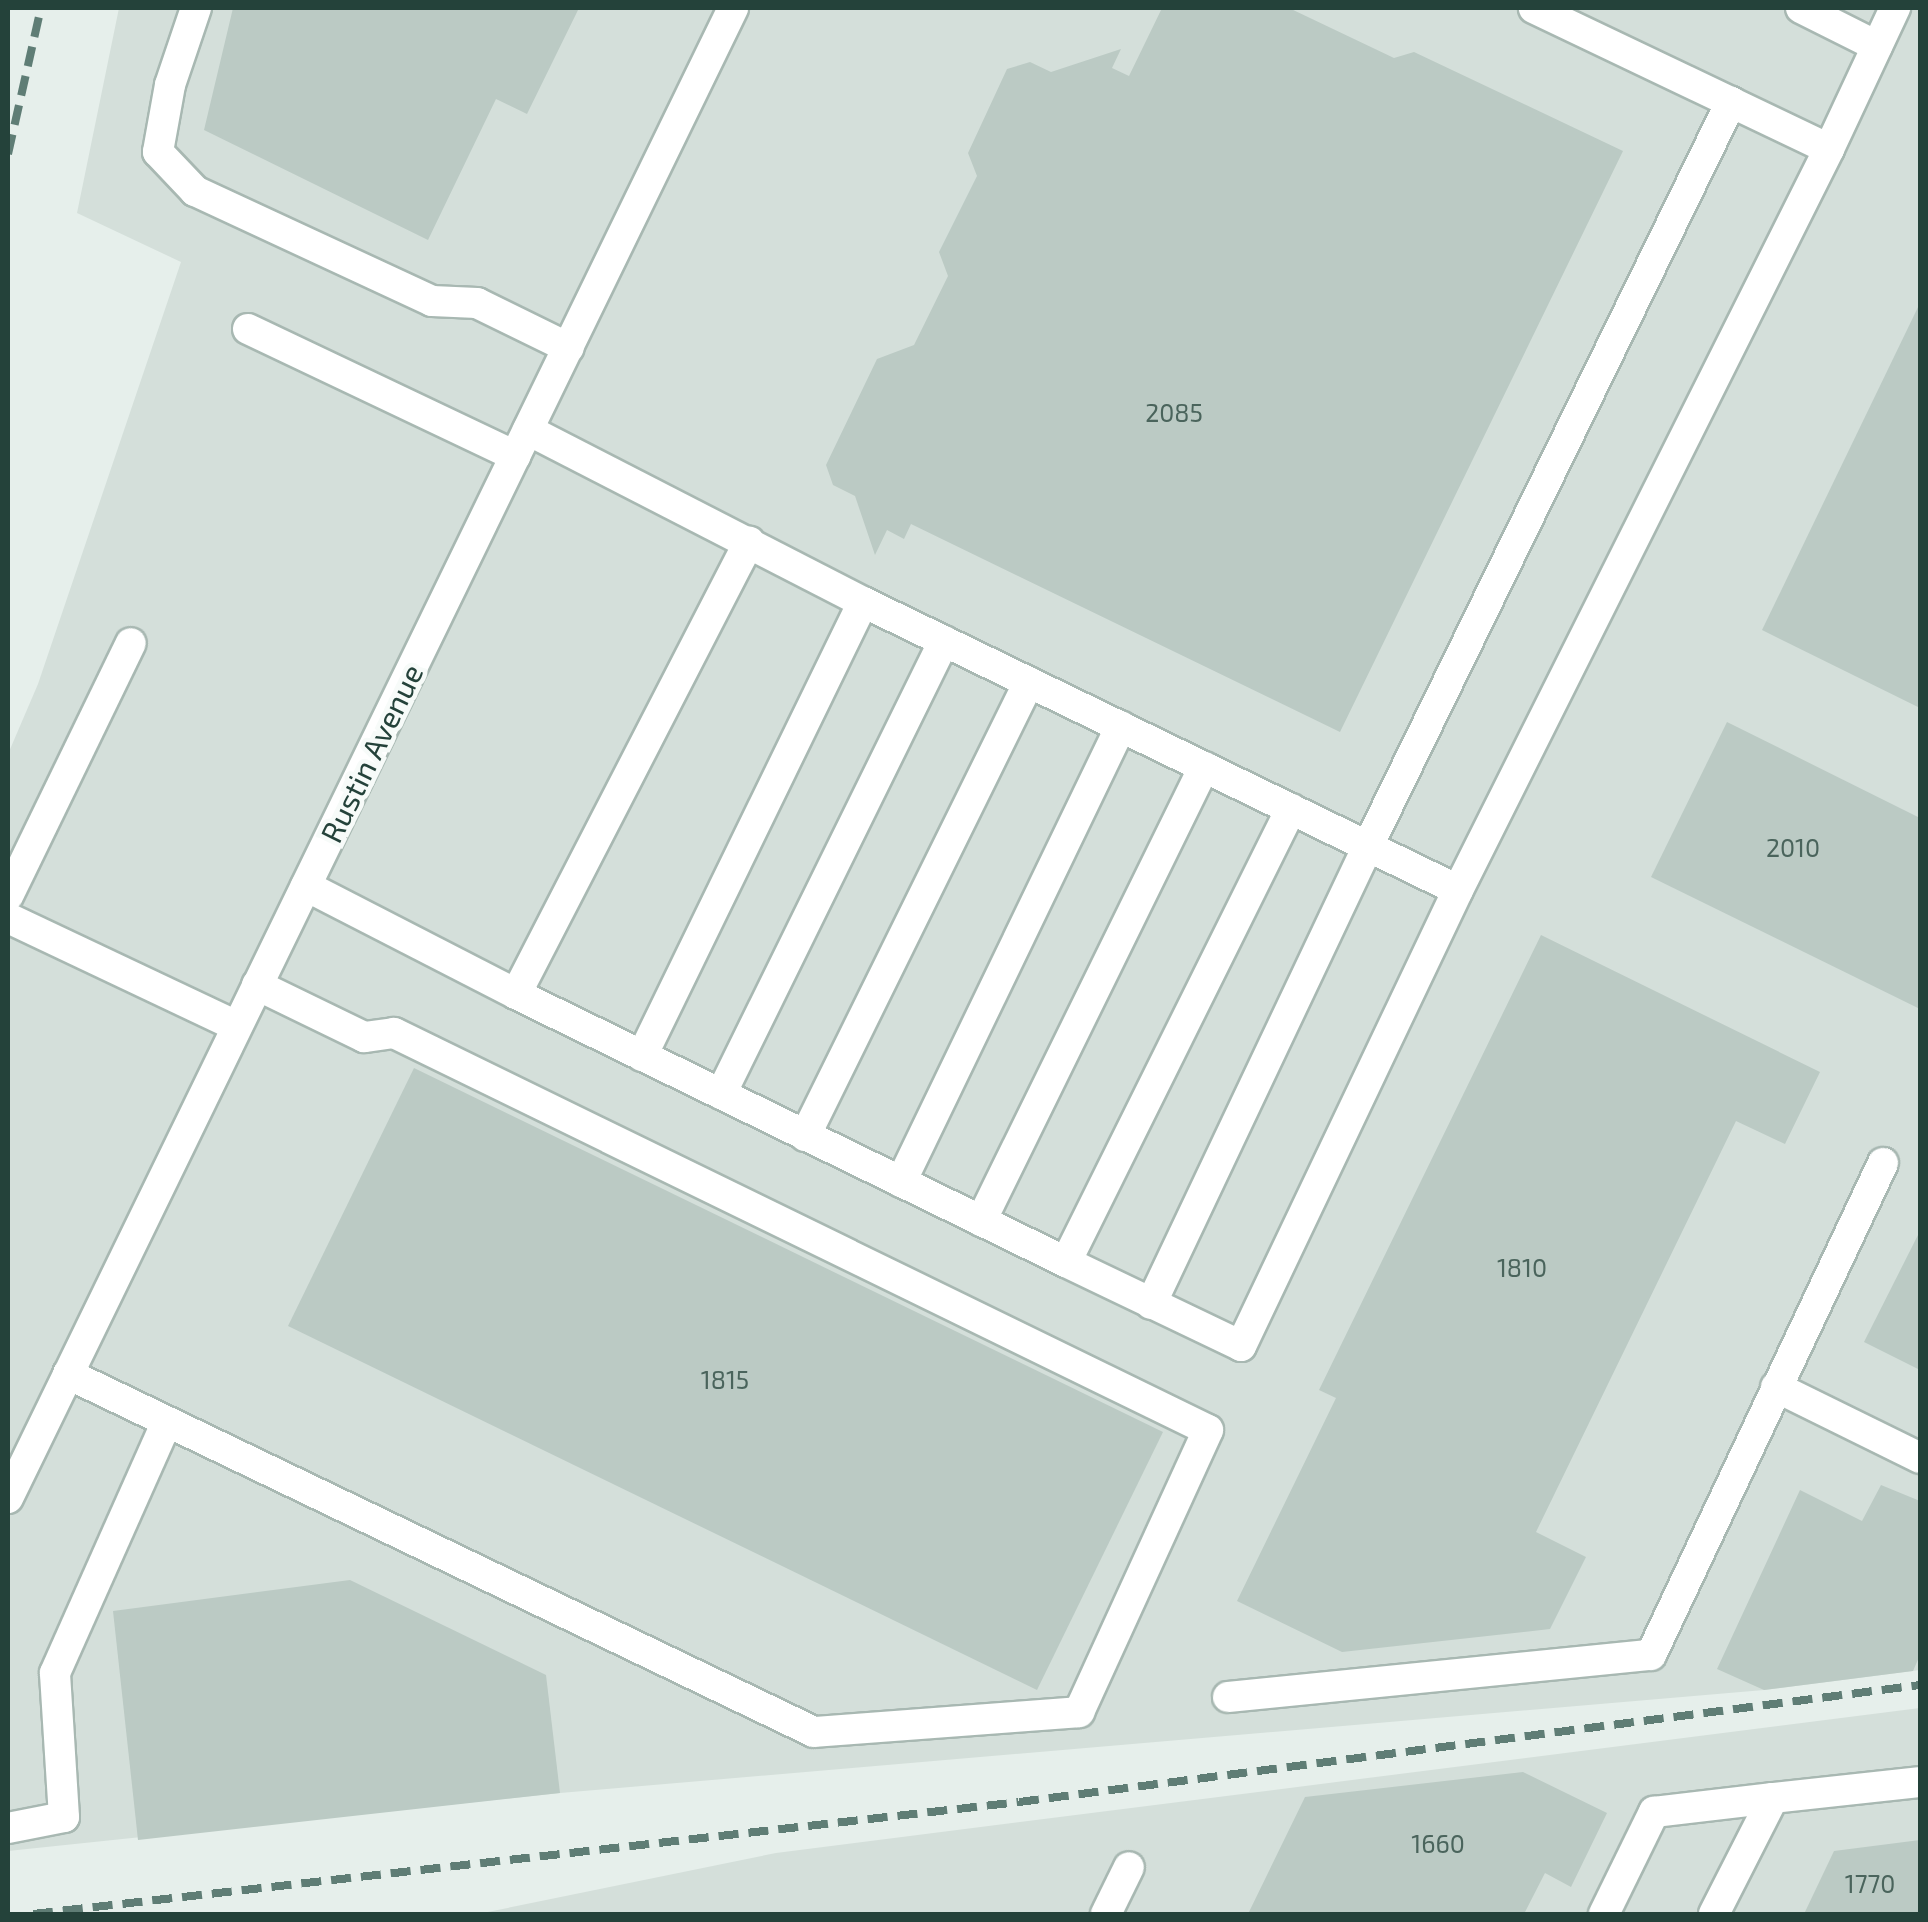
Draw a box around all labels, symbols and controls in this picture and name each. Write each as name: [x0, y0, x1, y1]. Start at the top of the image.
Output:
house number: 2085: [1145, 397, 1203, 427]
street label: Rustin Avenue: [312, 658, 430, 848]
house number: 2010: [1766, 832, 1820, 862]
house number: 1810: [1497, 1252, 1547, 1282]
house number: 1815: [701, 1364, 749, 1394]
house number: 1660: [1411, 1828, 1465, 1858]
house number: 1770: [1845, 1868, 1895, 1898]

